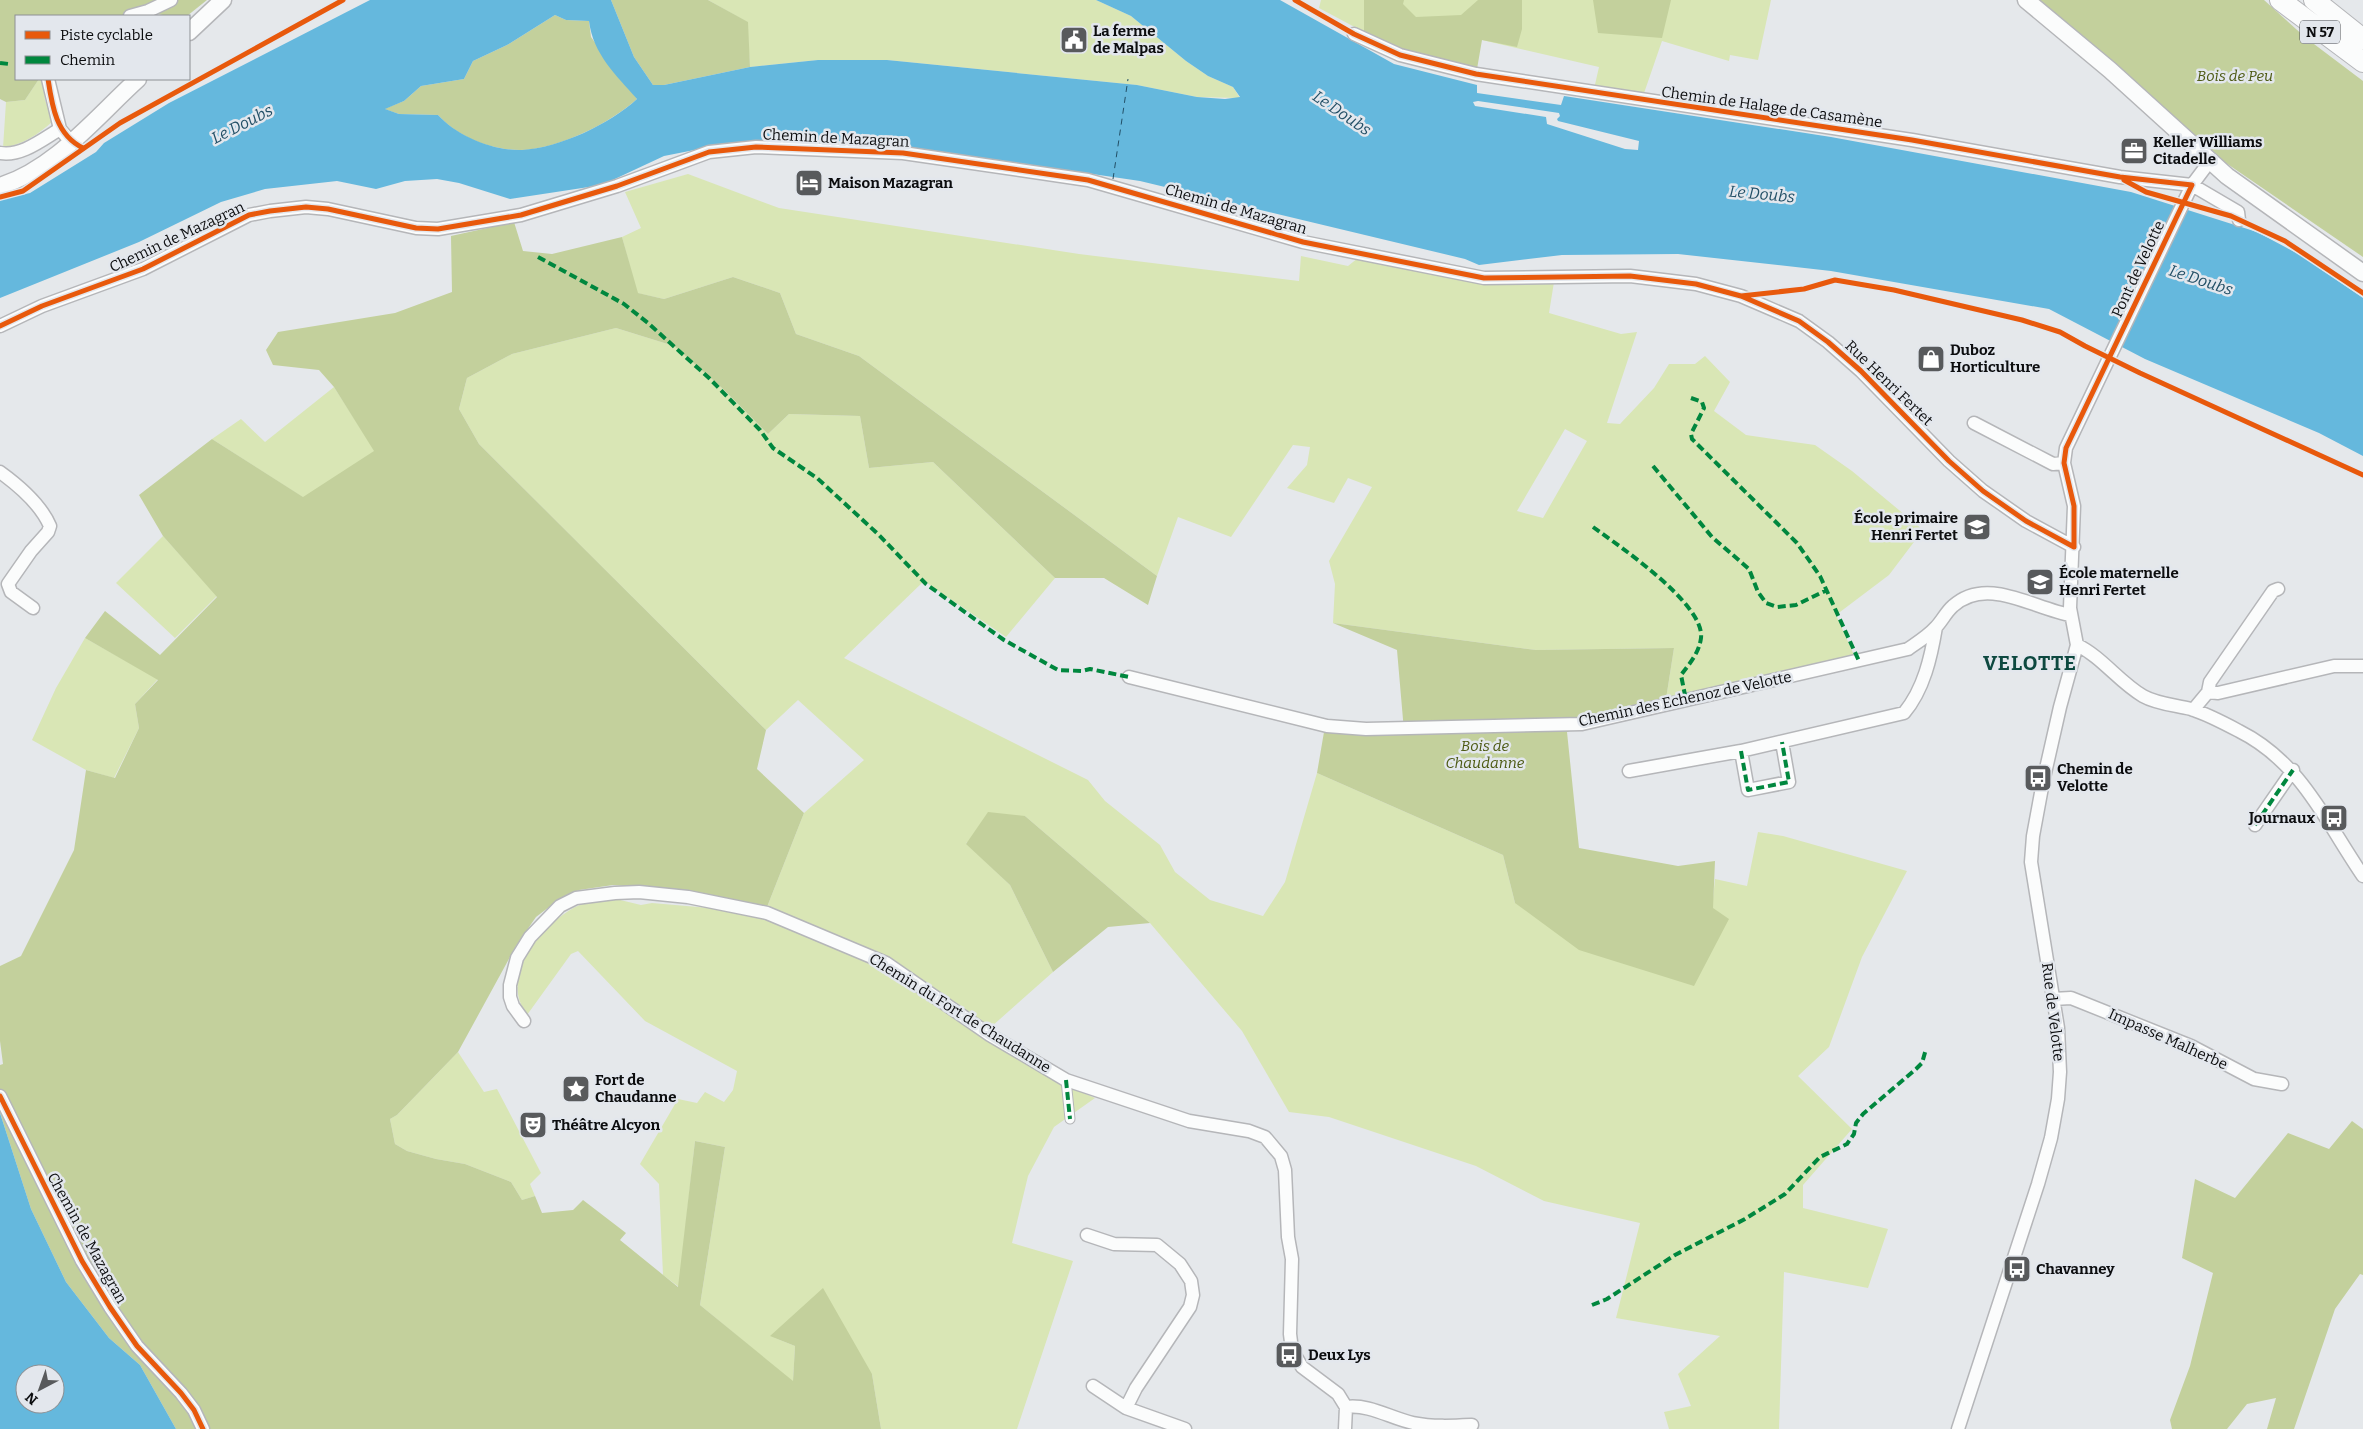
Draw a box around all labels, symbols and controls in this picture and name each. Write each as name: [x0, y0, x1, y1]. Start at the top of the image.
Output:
legend: [15, 15, 190, 80]
road number: N 57: [2300, 21, 2340, 44]
place label: La ferme de Malpas: [1093, 22, 1164, 57]
public building icon: La ferme de Malpas: [1059, 25, 1089, 55]
text: Piste cyclable: [60, 26, 153, 44]
text: Chemin: [60, 51, 116, 69]
park label: Bois de Peu: [2197, 67, 2273, 85]
street label: Chemin de Halage de Casamène: [1660, 83, 1884, 131]
water label: Le Doubs: [1309, 87, 1375, 140]
water label: Le Doubs: [208, 100, 276, 147]
street label: Chemin de Mazagran: [762, 125, 910, 151]
place label: Keller Williams Citadelle: [2153, 133, 2262, 168]
office icon: Keller Williams Citadelle: [2119, 136, 2149, 166]
hotel icon: Maison Mazagran: [794, 168, 824, 198]
place label: Maison Mazagran: [828, 174, 953, 192]
street label: Chemin de Mazagran: [1163, 180, 1310, 238]
water label: Le Doubs: [1728, 182, 1796, 206]
street label: Chemin de Mazagran: [107, 198, 248, 276]
street label: Pont de Velotte: [2108, 218, 2168, 320]
water label: Le Doubs: [2167, 261, 2236, 299]
street label: Rue Henri Fertet: [1841, 337, 1937, 430]
place label: Duboz Horticulture: [1950, 341, 2040, 376]
shop icon: Duboz Horticulture: [1916, 344, 1946, 374]
place label: École primaire Henri Fertet: [1854, 509, 1958, 544]
school or university icon: École primaire Henri Fertet: [1962, 512, 1992, 542]
place label: École maternelle Henri Fertet: [2059, 564, 2179, 599]
school or university icon: École maternelle Henri Fertet: [2025, 567, 2055, 597]
district label: VELOTTE: [1983, 651, 2077, 675]
street label: Chemin des Echenoz de Velotte: [1577, 668, 1793, 730]
park label: Bois de Chaudanne: [1446, 737, 1525, 772]
place label: Chemin de Velotte: [2057, 760, 2133, 795]
bus stop icon: Chemin de Velotte: [2023, 763, 2053, 793]
bus stop icon: Journaux: [2319, 803, 2349, 833]
place label: Journaux: [2248, 809, 2315, 827]
street label: Chemin du Fort de Chaudanne: [866, 949, 1054, 1077]
street label: Rue de Velotte: [2038, 962, 2068, 1062]
street label: Impasse Malherbe: [2106, 1005, 2230, 1073]
place label: Fort de Chaudanne: [595, 1071, 677, 1106]
place icon: Fort de Chaudanne: [561, 1074, 591, 1104]
theatre icon: Théâtre Alcyon: [518, 1110, 548, 1140]
place label: Théâtre Alcyon: [552, 1116, 661, 1134]
street label: Chemin de Mazagran: [44, 1169, 131, 1307]
bus stop icon: Chavanney: [2002, 1254, 2032, 1284]
place label: Chavanney: [2036, 1260, 2115, 1278]
bus stop icon: Deux Lys: [1274, 1340, 1304, 1370]
place label: Deux Lys: [1308, 1346, 1371, 1364]
north arrow: [15, 1364, 65, 1414]
text: N: [22, 1388, 41, 1408]

